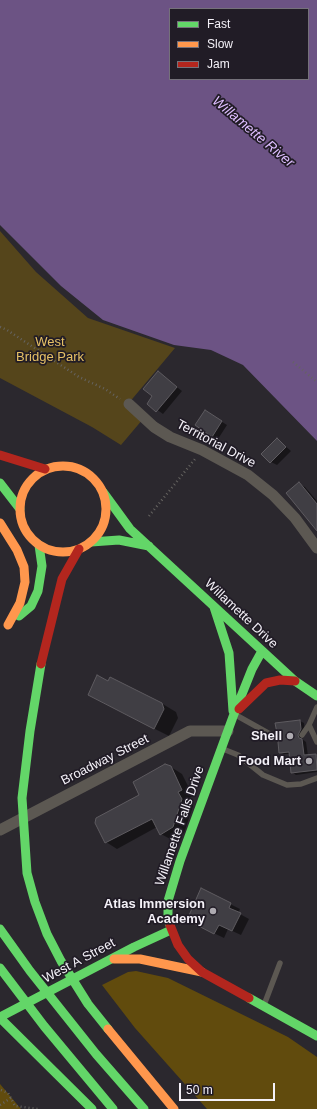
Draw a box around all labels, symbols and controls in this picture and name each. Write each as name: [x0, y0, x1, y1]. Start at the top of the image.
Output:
legend: [169, 8, 309, 80]
text: Fast: [207, 17, 230, 31]
text: Slow: [207, 37, 233, 51]
text: Jam: [207, 57, 230, 71]
water label: Willamette River: [209, 93, 297, 171]
park label: West Bridge Park: [16, 334, 84, 365]
street label: Territorial Drive: [174, 417, 258, 471]
street label: Willamette Drive: [201, 576, 281, 652]
place label: Shell: [251, 728, 282, 744]
street label: Broadway Street: [59, 731, 151, 789]
marker: Shell: [285, 731, 295, 741]
place label: Food Mart: [238, 753, 301, 769]
marker: Food Mart: [304, 756, 314, 766]
street label: Willamette Falls Drive: [152, 764, 208, 888]
place label: Atlas Immersion Academy: [104, 896, 205, 927]
marker: Atlas Immersion Academy: [208, 906, 218, 916]
street label: West A Street: [40, 935, 118, 987]
scale bar: [181, 1075, 277, 1101]
text: 50 m: [186, 1083, 213, 1097]

